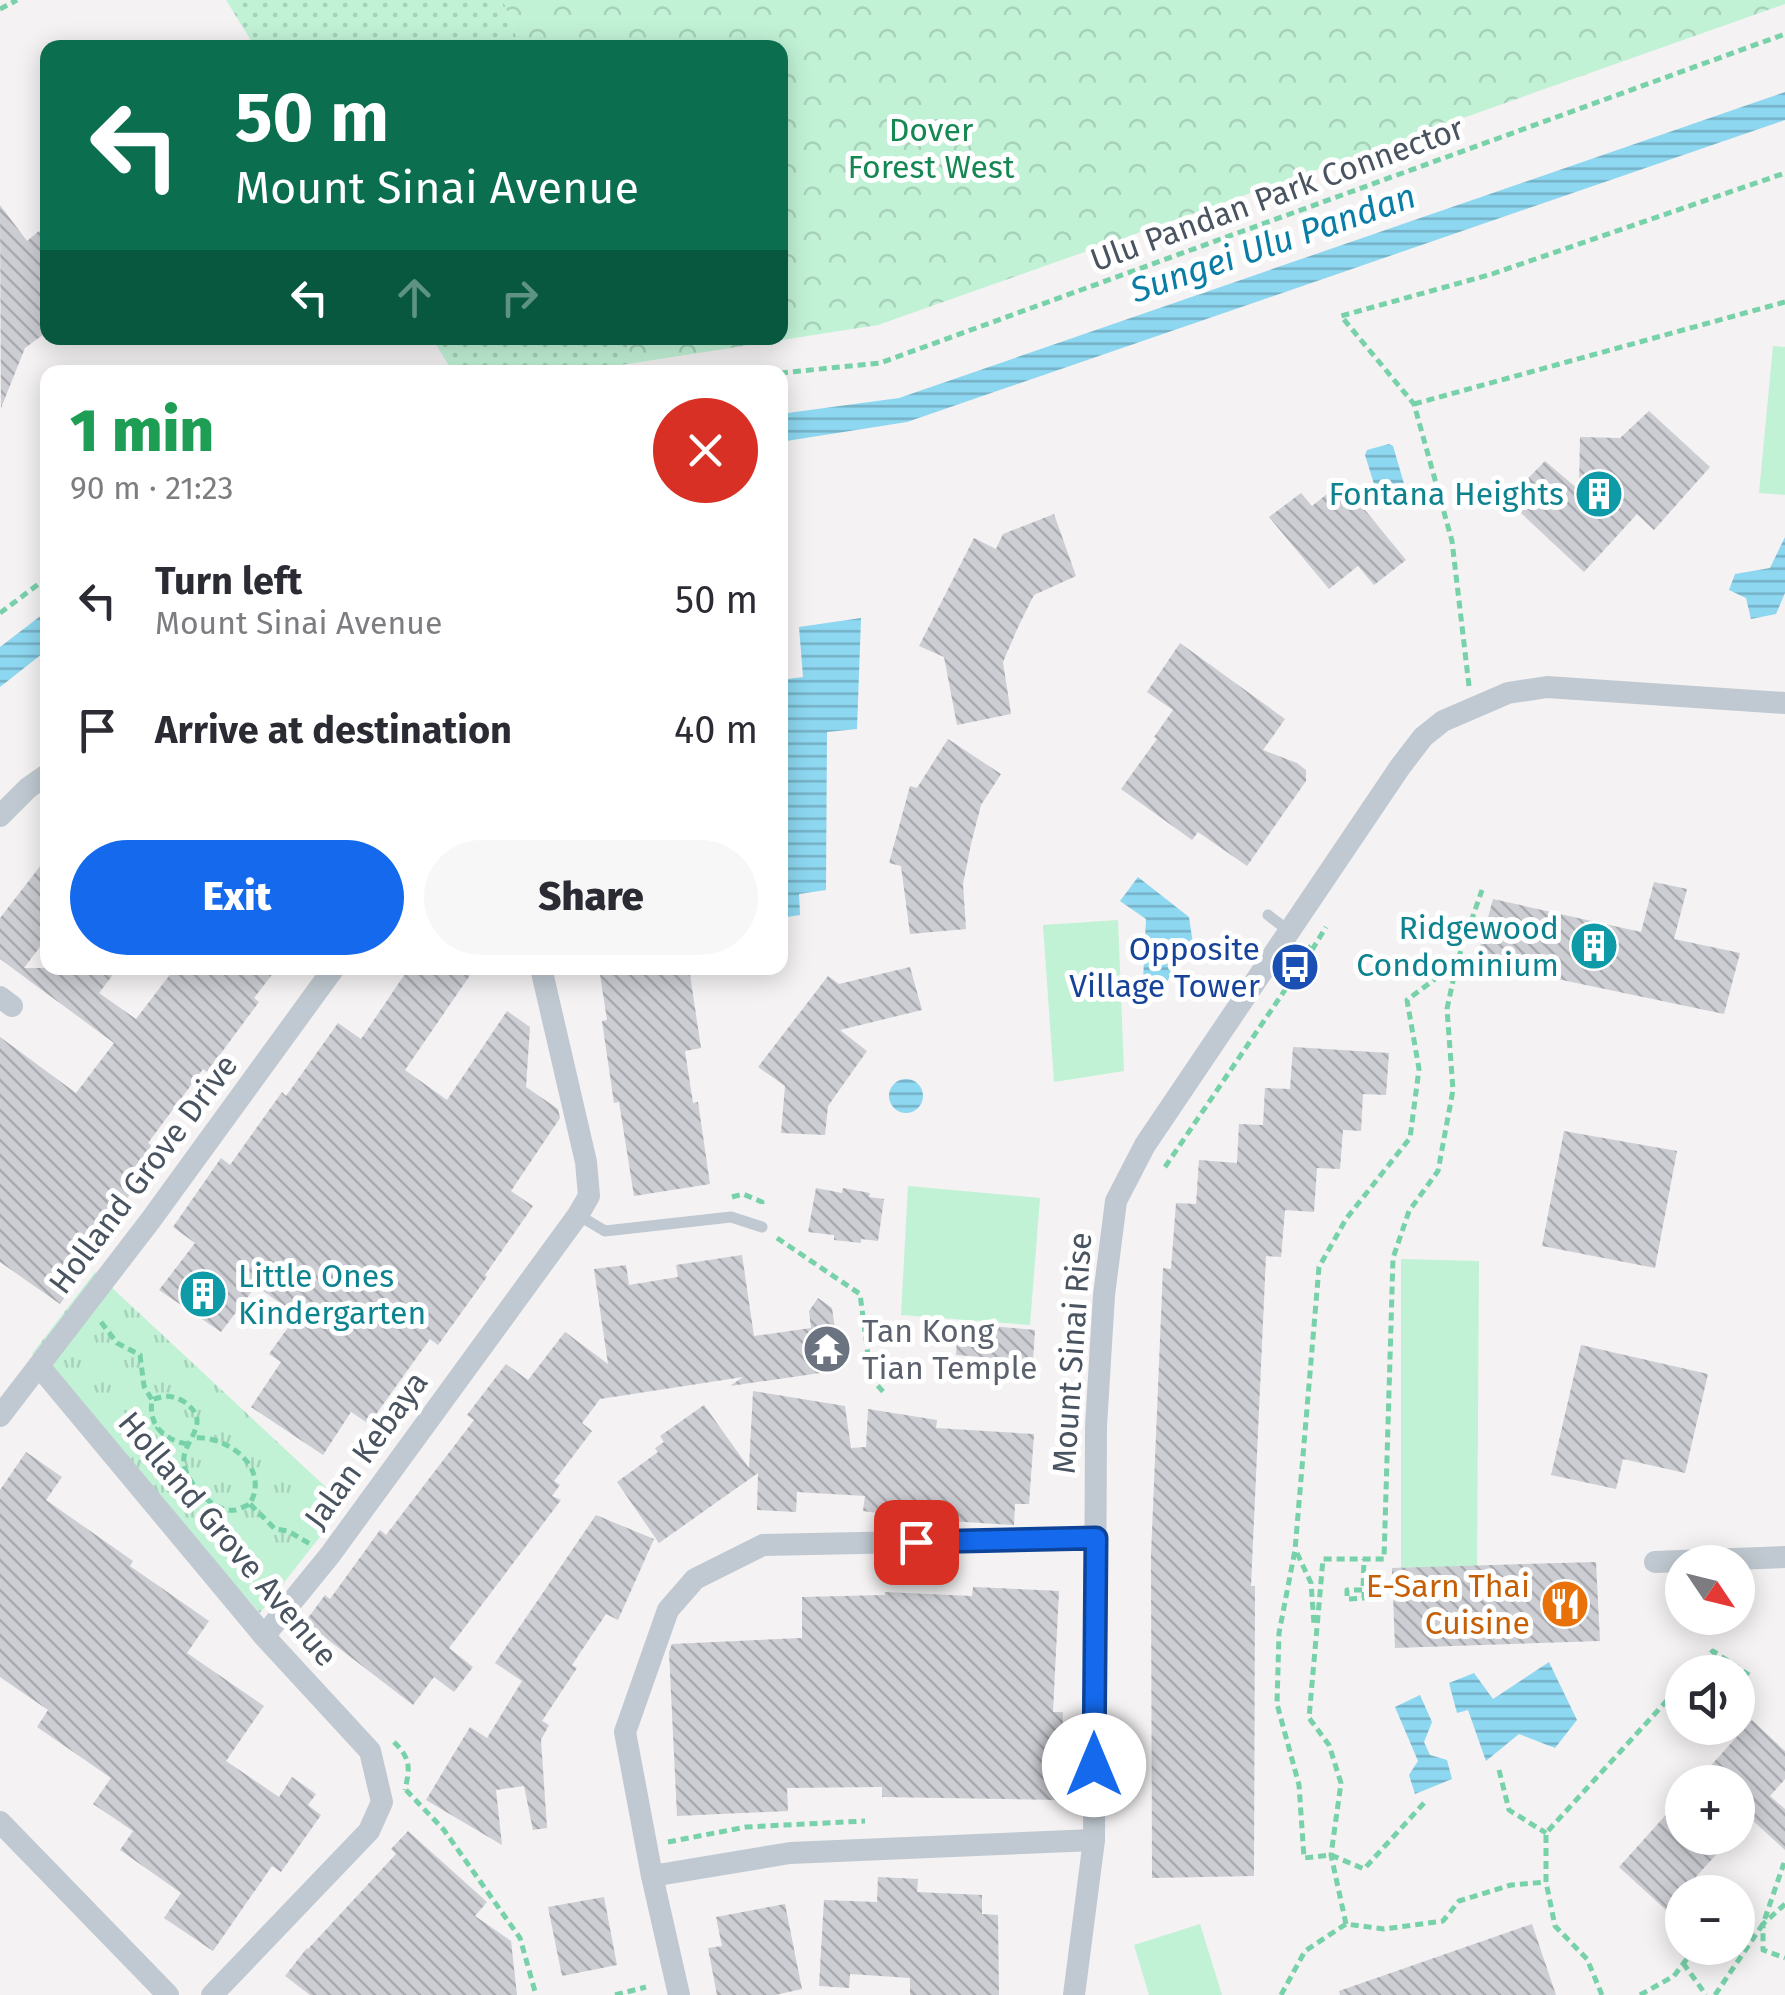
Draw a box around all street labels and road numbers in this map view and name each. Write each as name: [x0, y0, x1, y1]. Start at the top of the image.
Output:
street label: Ulu Pandan Park Connector: [1085, 109, 1469, 279]
street label: Holland Grove Drive: [41, 1047, 245, 1301]
street label: Mount Sinai Rise: [1045, 1231, 1099, 1475]
street label: Jalan Kebaya: [296, 1364, 436, 1536]
street label: Holland Grove Avenue: [110, 1404, 346, 1674]

